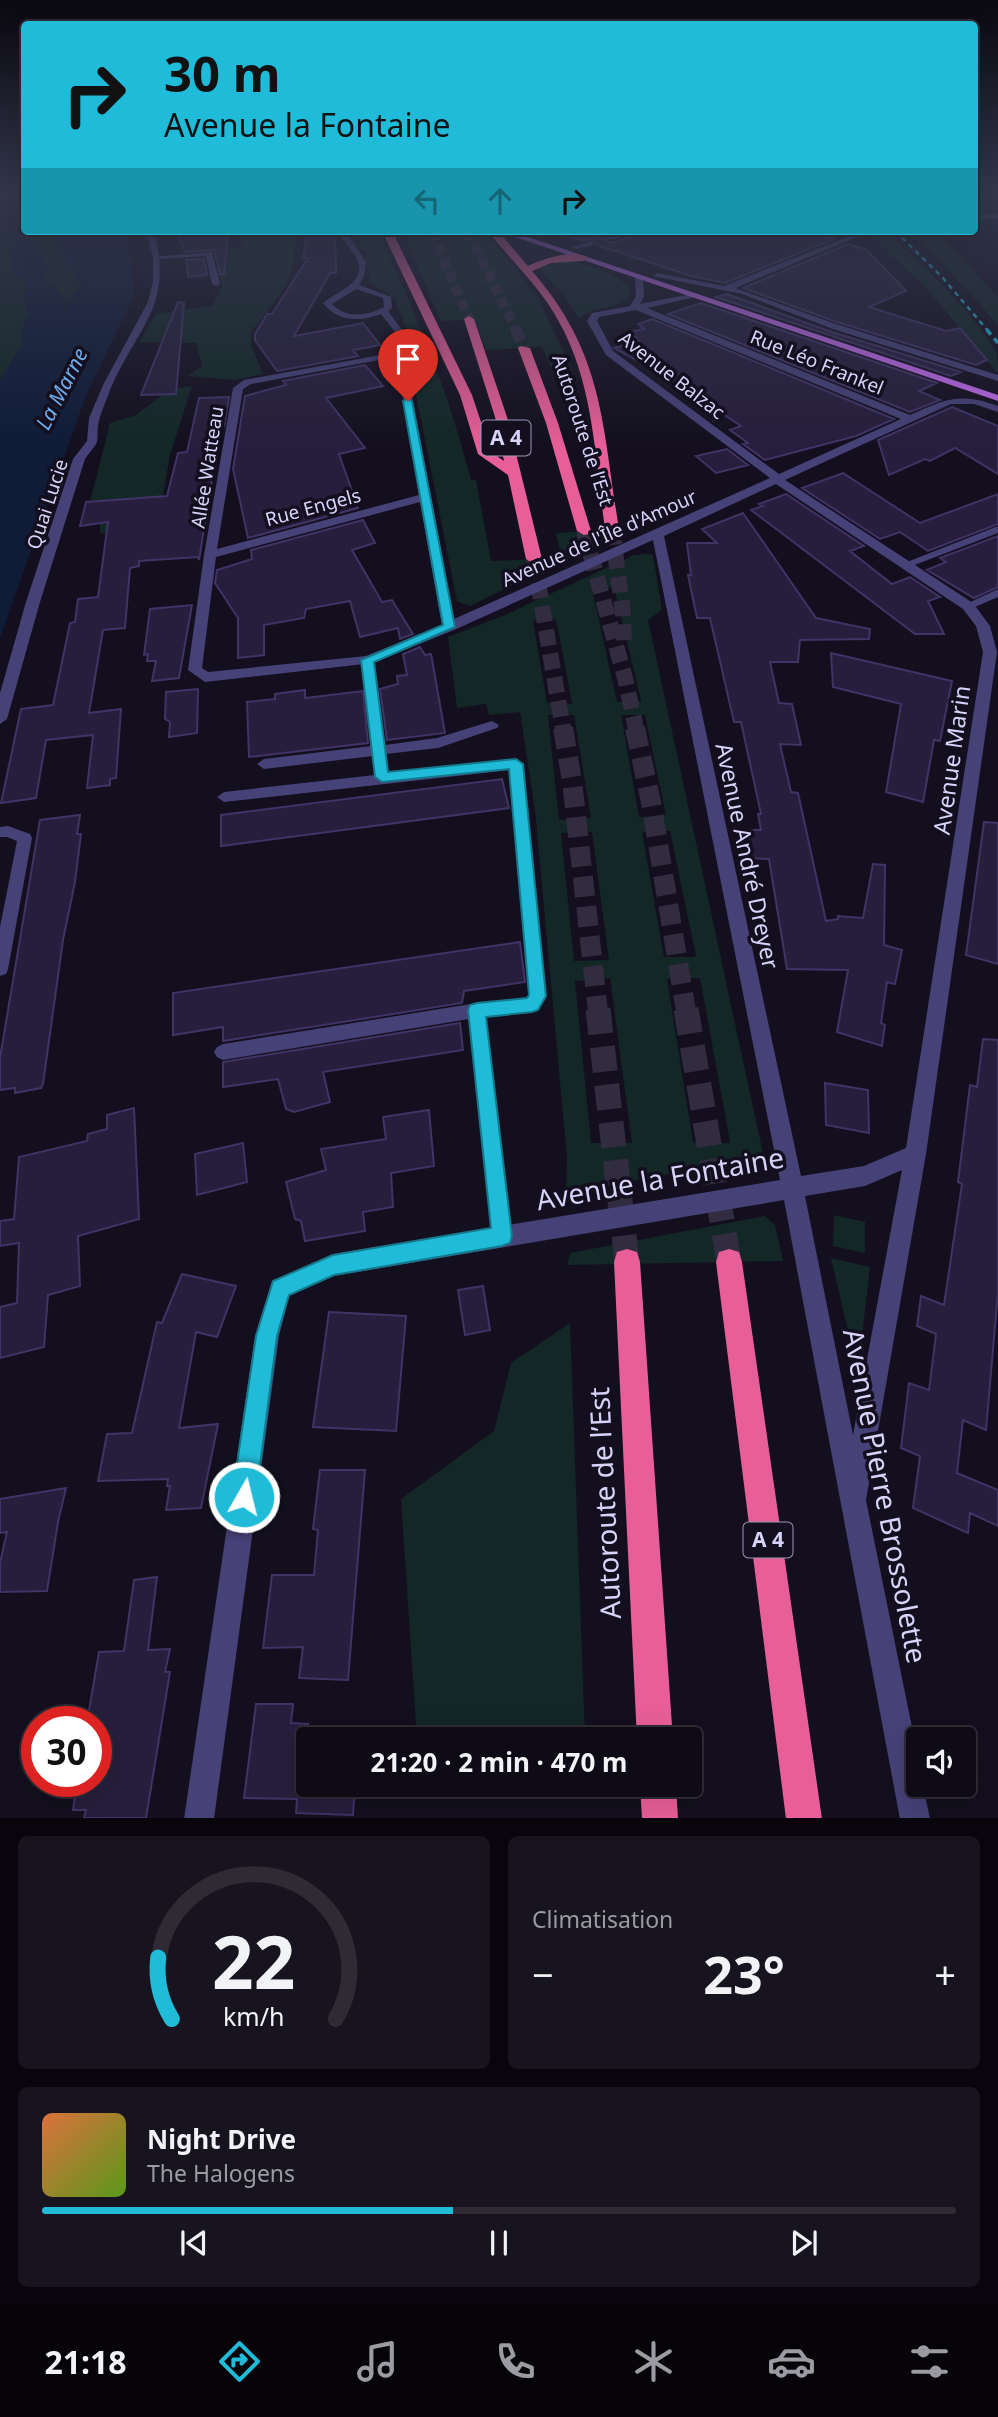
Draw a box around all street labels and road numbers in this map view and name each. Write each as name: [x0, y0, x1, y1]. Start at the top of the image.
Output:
street label: Rue Léo Frankel: [746, 323, 888, 401]
street label: Avenue Balzac: [613, 325, 731, 425]
street label: Autoroute de l’Est: [546, 351, 620, 509]
street label: Allée Watteau: [185, 404, 229, 530]
road number: A 4: [482, 420, 530, 456]
street label: Quai Lucie: [20, 456, 74, 552]
street label: Rue Engels: [262, 482, 364, 532]
street label: Avenue de l'Île d'Amour: [497, 483, 701, 593]
street label: Avenue Marin: [925, 683, 977, 836]
street label: Avenue André Dreyer: [708, 740, 788, 972]
street label: Avenue la Fontaine: [533, 1138, 787, 1218]
street label: Avenue Pierre Brossolette: [835, 1325, 937, 1666]
street label: Autoroute de l’Est: [579, 1386, 629, 1620]
road number: A 4: [744, 1522, 792, 1558]

